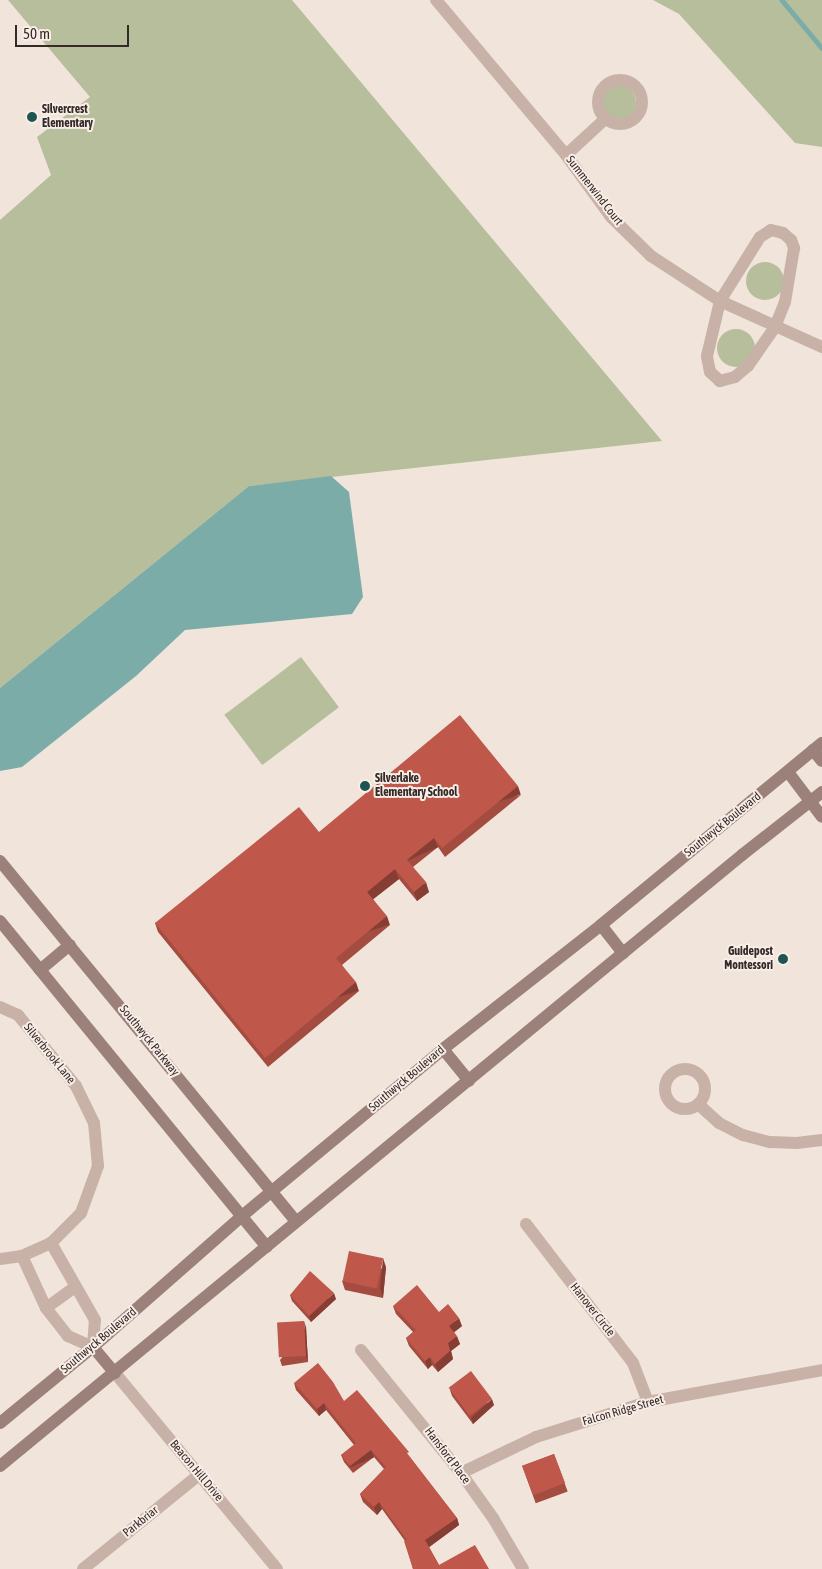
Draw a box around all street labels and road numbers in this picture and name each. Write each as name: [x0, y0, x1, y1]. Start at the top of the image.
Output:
street label: Summerwind Court: [563, 154, 625, 228]
street label: Southwyck Boulevard: [682, 790, 764, 860]
street label: Southwyck Parkway: [116, 1003, 182, 1079]
street label: Silverbrook Lane: [20, 1021, 78, 1087]
street label: Southwyck Boulevard: [366, 1043, 448, 1115]
street label: Hanover Circle: [567, 1280, 617, 1340]
street label: Southwyck Boulevard: [58, 1305, 140, 1377]
street label: Falcon Ridge Street: [581, 1393, 665, 1429]
street label: Hansford Place: [421, 1425, 473, 1487]
street label: Beacon Hill Drive: [166, 1438, 226, 1504]
street label: Parkbriar: [120, 1503, 162, 1541]

